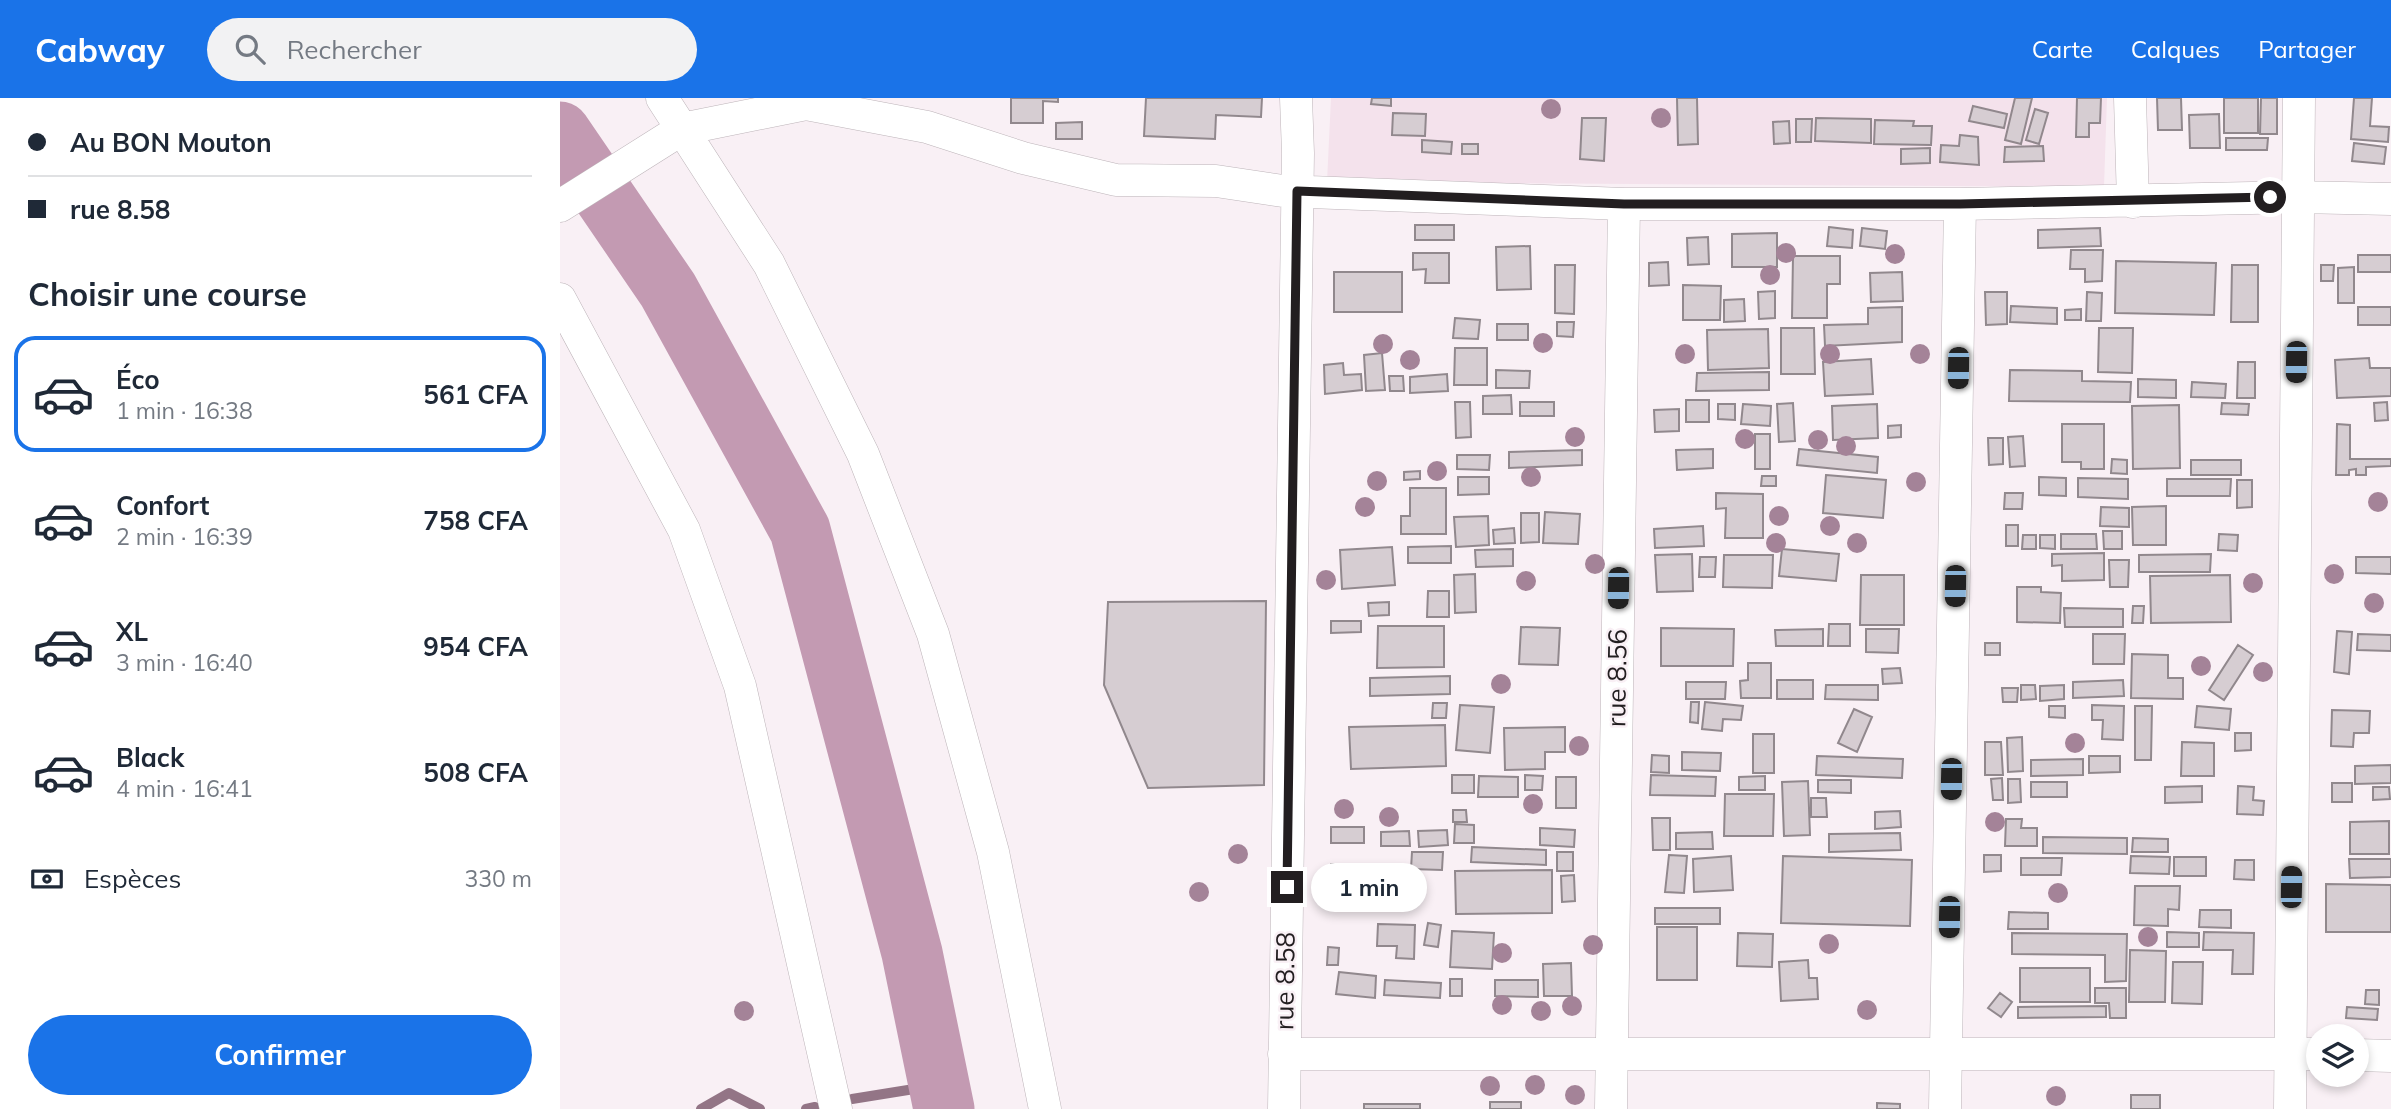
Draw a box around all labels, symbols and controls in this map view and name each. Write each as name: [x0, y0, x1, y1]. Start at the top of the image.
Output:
search box: [207, 18, 697, 81]
text: Cabway: [35, 29, 165, 70]
icon: search: [231, 30, 269, 68]
text: Rechercher: [287, 33, 422, 66]
text: Carte: [2032, 34, 2093, 64]
text: Calques: [2131, 34, 2220, 64]
text: Partager: [2258, 34, 2356, 64]
text: Au BON Mouton: [70, 126, 272, 159]
route start: [2254, 181, 2286, 213]
text: rue 8.58: [70, 193, 170, 226]
text: Choisir une course: [28, 274, 307, 314]
car: [2286, 341, 2307, 383]
car: [1948, 347, 1969, 389]
icon: car: [32, 363, 95, 426]
text: Éco: [116, 363, 160, 396]
text: 561 CFA: [423, 378, 528, 411]
text: 1 min · 16:38: [116, 396, 253, 425]
icon: car: [32, 489, 95, 552]
text: Confort: [116, 489, 209, 522]
text: 758 CFA: [423, 504, 528, 537]
text: 2 min · 16:39: [116, 522, 253, 551]
car: [1945, 565, 1966, 607]
car: [1608, 567, 1629, 609]
icon: car: [32, 615, 95, 678]
text: XL: [116, 615, 148, 648]
street label: rue 8.56: [1599, 629, 1634, 727]
text: 954 CFA: [423, 630, 528, 663]
text: 3 min · 16:40: [116, 648, 253, 677]
icon: car: [32, 741, 95, 804]
text: Black: [116, 741, 184, 774]
text: 508 CFA: [423, 756, 528, 789]
car: [1941, 758, 1962, 800]
text: 4 min · 16:41: [116, 774, 253, 803]
icon: cash: [28, 860, 66, 898]
text: Espèces: [84, 862, 181, 895]
callout: 1 min: [1312, 862, 1427, 912]
text: 330 m: [464, 864, 532, 893]
car: [2281, 866, 2302, 908]
route end: [1271, 871, 1303, 903]
text: 1 min: [1339, 873, 1399, 902]
car: [1939, 896, 1960, 938]
street label: rue 8.58: [1267, 932, 1302, 1030]
button: Confirmer: [28, 1015, 532, 1095]
map controls: [2306, 1024, 2369, 1087]
button: layers: [2306, 1024, 2369, 1087]

